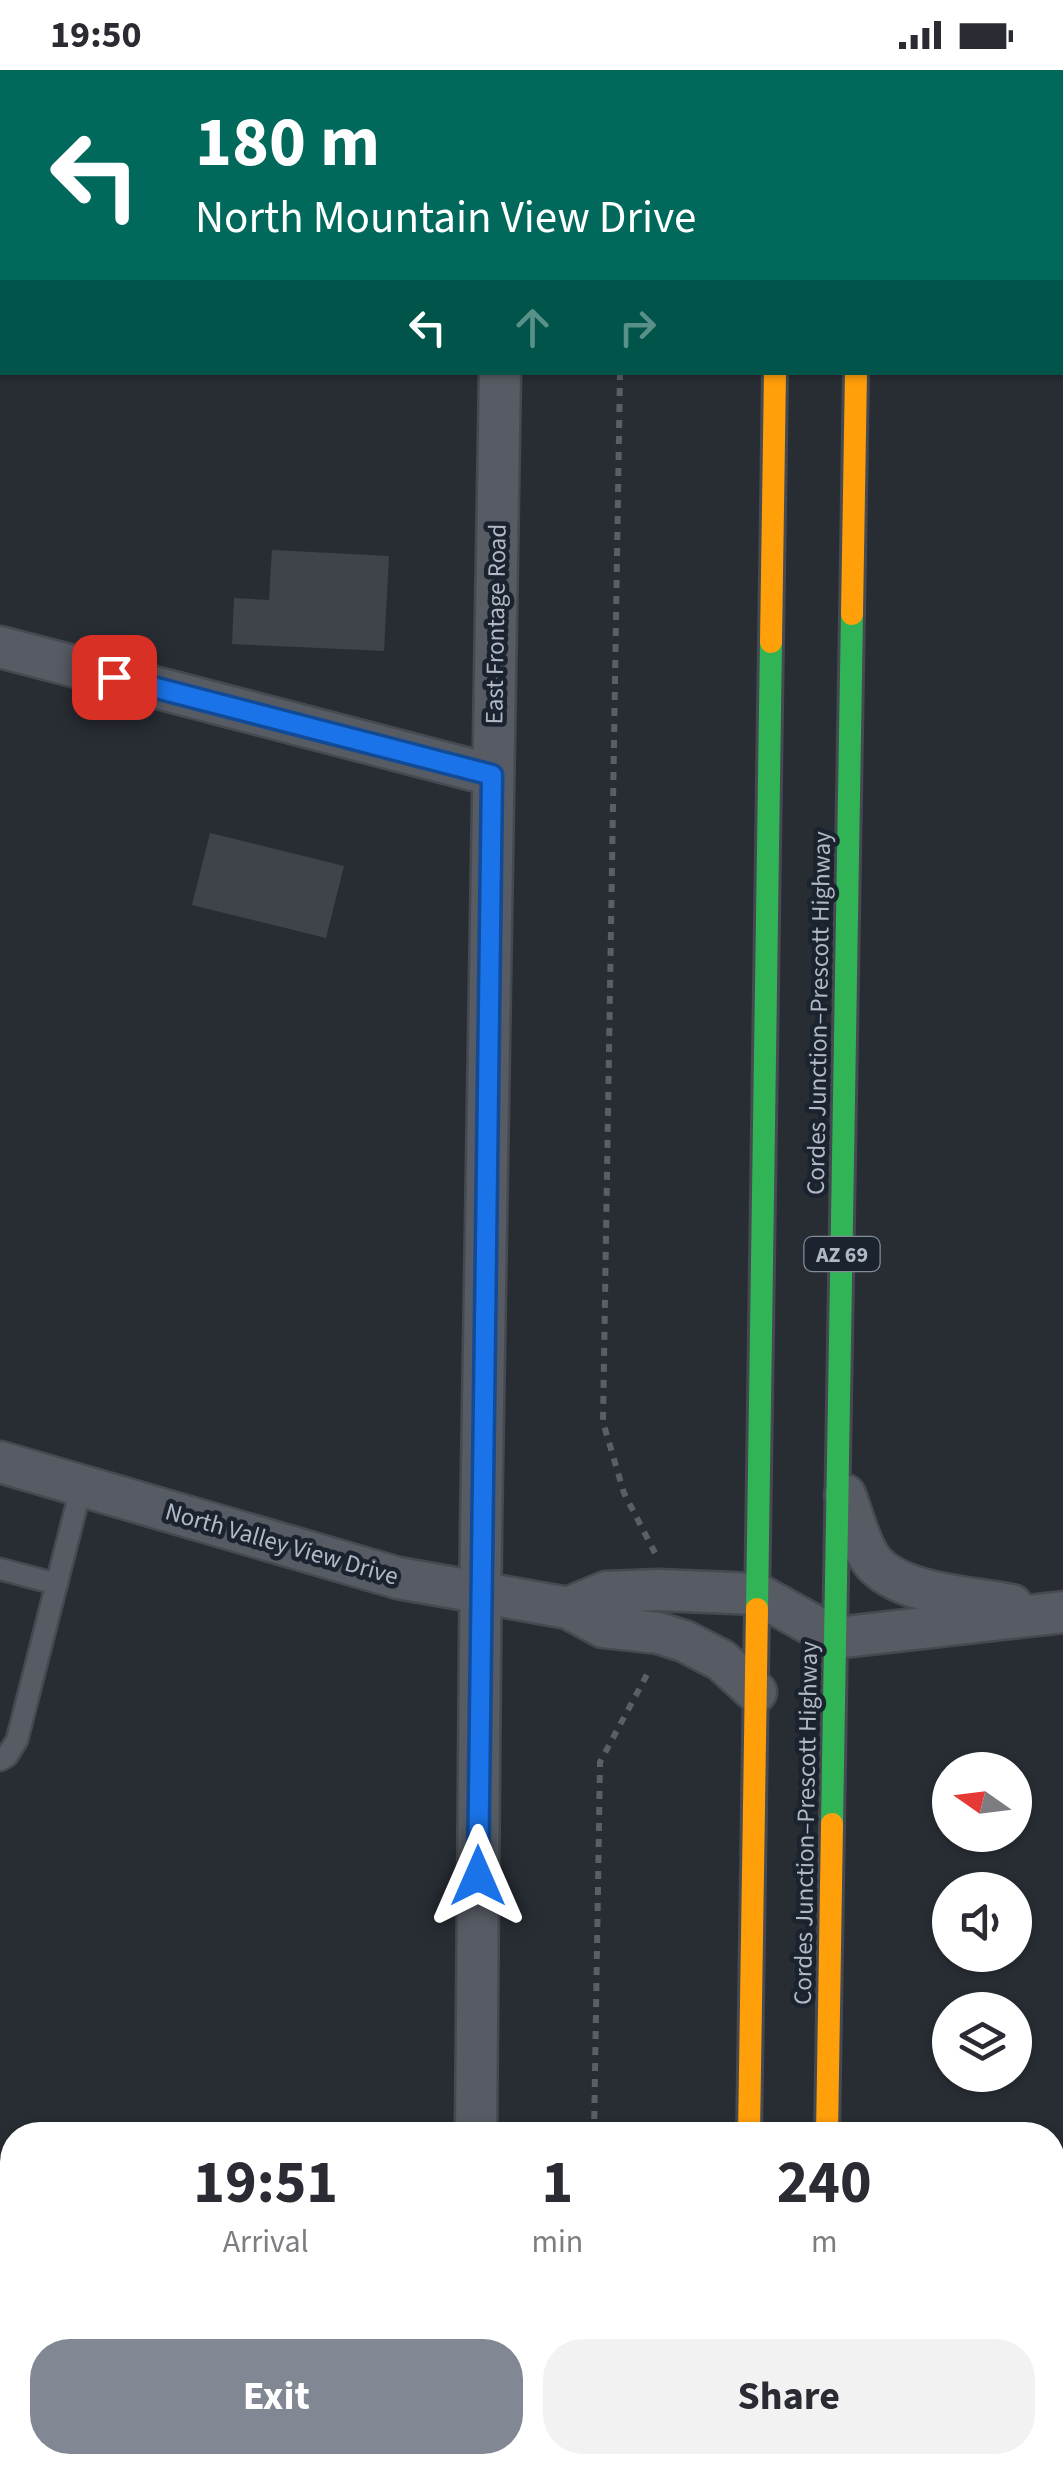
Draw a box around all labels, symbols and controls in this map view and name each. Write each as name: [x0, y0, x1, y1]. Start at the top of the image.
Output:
text: 19:50: [50, 8, 142, 62]
text: 180 m: [195, 93, 380, 193]
icon: left: [30, 110, 160, 240]
text: North Mountain View Drive: [195, 186, 696, 250]
icon: left: [400, 300, 455, 355]
icon: ahead: [505, 300, 560, 355]
icon: right: [610, 300, 665, 355]
street label: East Frontage Road: [476, 523, 516, 725]
pin: [72, 635, 157, 720]
icon: arrive: [87, 650, 142, 705]
street label: Cordes Junction–Prescott Highway: [798, 831, 840, 1195]
road number: AZ 69: [804, 1237, 880, 1271]
street label: North Valley View Drive: [161, 1493, 403, 1594]
street label: Cordes Junction–Prescott Highway: [785, 1641, 827, 2005]
north arrow: [932, 1752, 1032, 1852]
map controls: [932, 1752, 1032, 2092]
position arrow: [426, 1824, 530, 1928]
button: sound: [932, 1872, 1032, 1972]
button: layers: [932, 1992, 1032, 2092]
text: 19:51: [193, 2141, 338, 2226]
text: 1: [542, 2141, 573, 2226]
text: 240: [777, 2141, 872, 2226]
text: Arrival: [223, 2219, 309, 2265]
text: min: [531, 2219, 583, 2265]
text: m: [811, 2219, 837, 2265]
button: Exit: [30, 2339, 523, 2454]
button: Share: [543, 2339, 1035, 2454]

